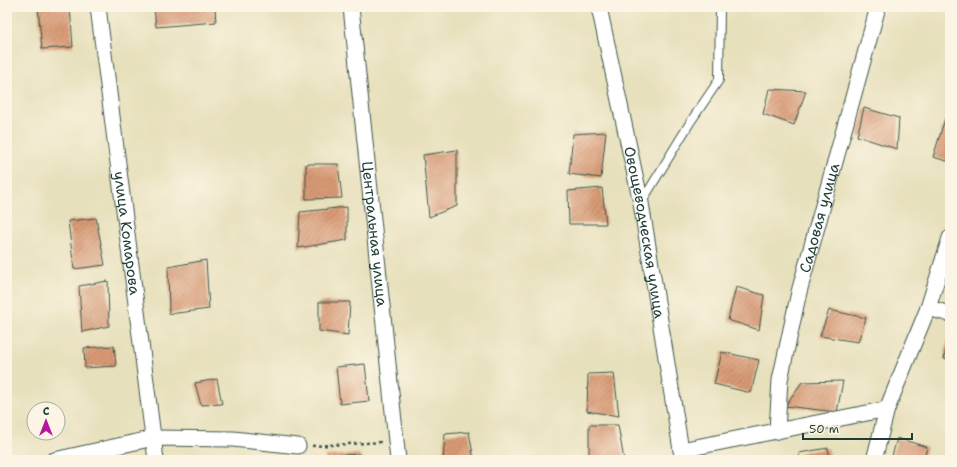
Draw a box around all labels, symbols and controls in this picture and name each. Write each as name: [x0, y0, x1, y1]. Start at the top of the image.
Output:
street label: Овощеводческая улица: [619, 144, 670, 321]
street label: Центральная улица: [357, 160, 392, 308]
street label: Садовая улица: [795, 160, 844, 275]
street label: улица Комарова: [109, 170, 145, 297]
north arrow: [26, 401, 66, 441]
text: С: [43, 404, 50, 419]
scale bar: [803, 415, 912, 441]
text: 50 m: [809, 421, 839, 437]

